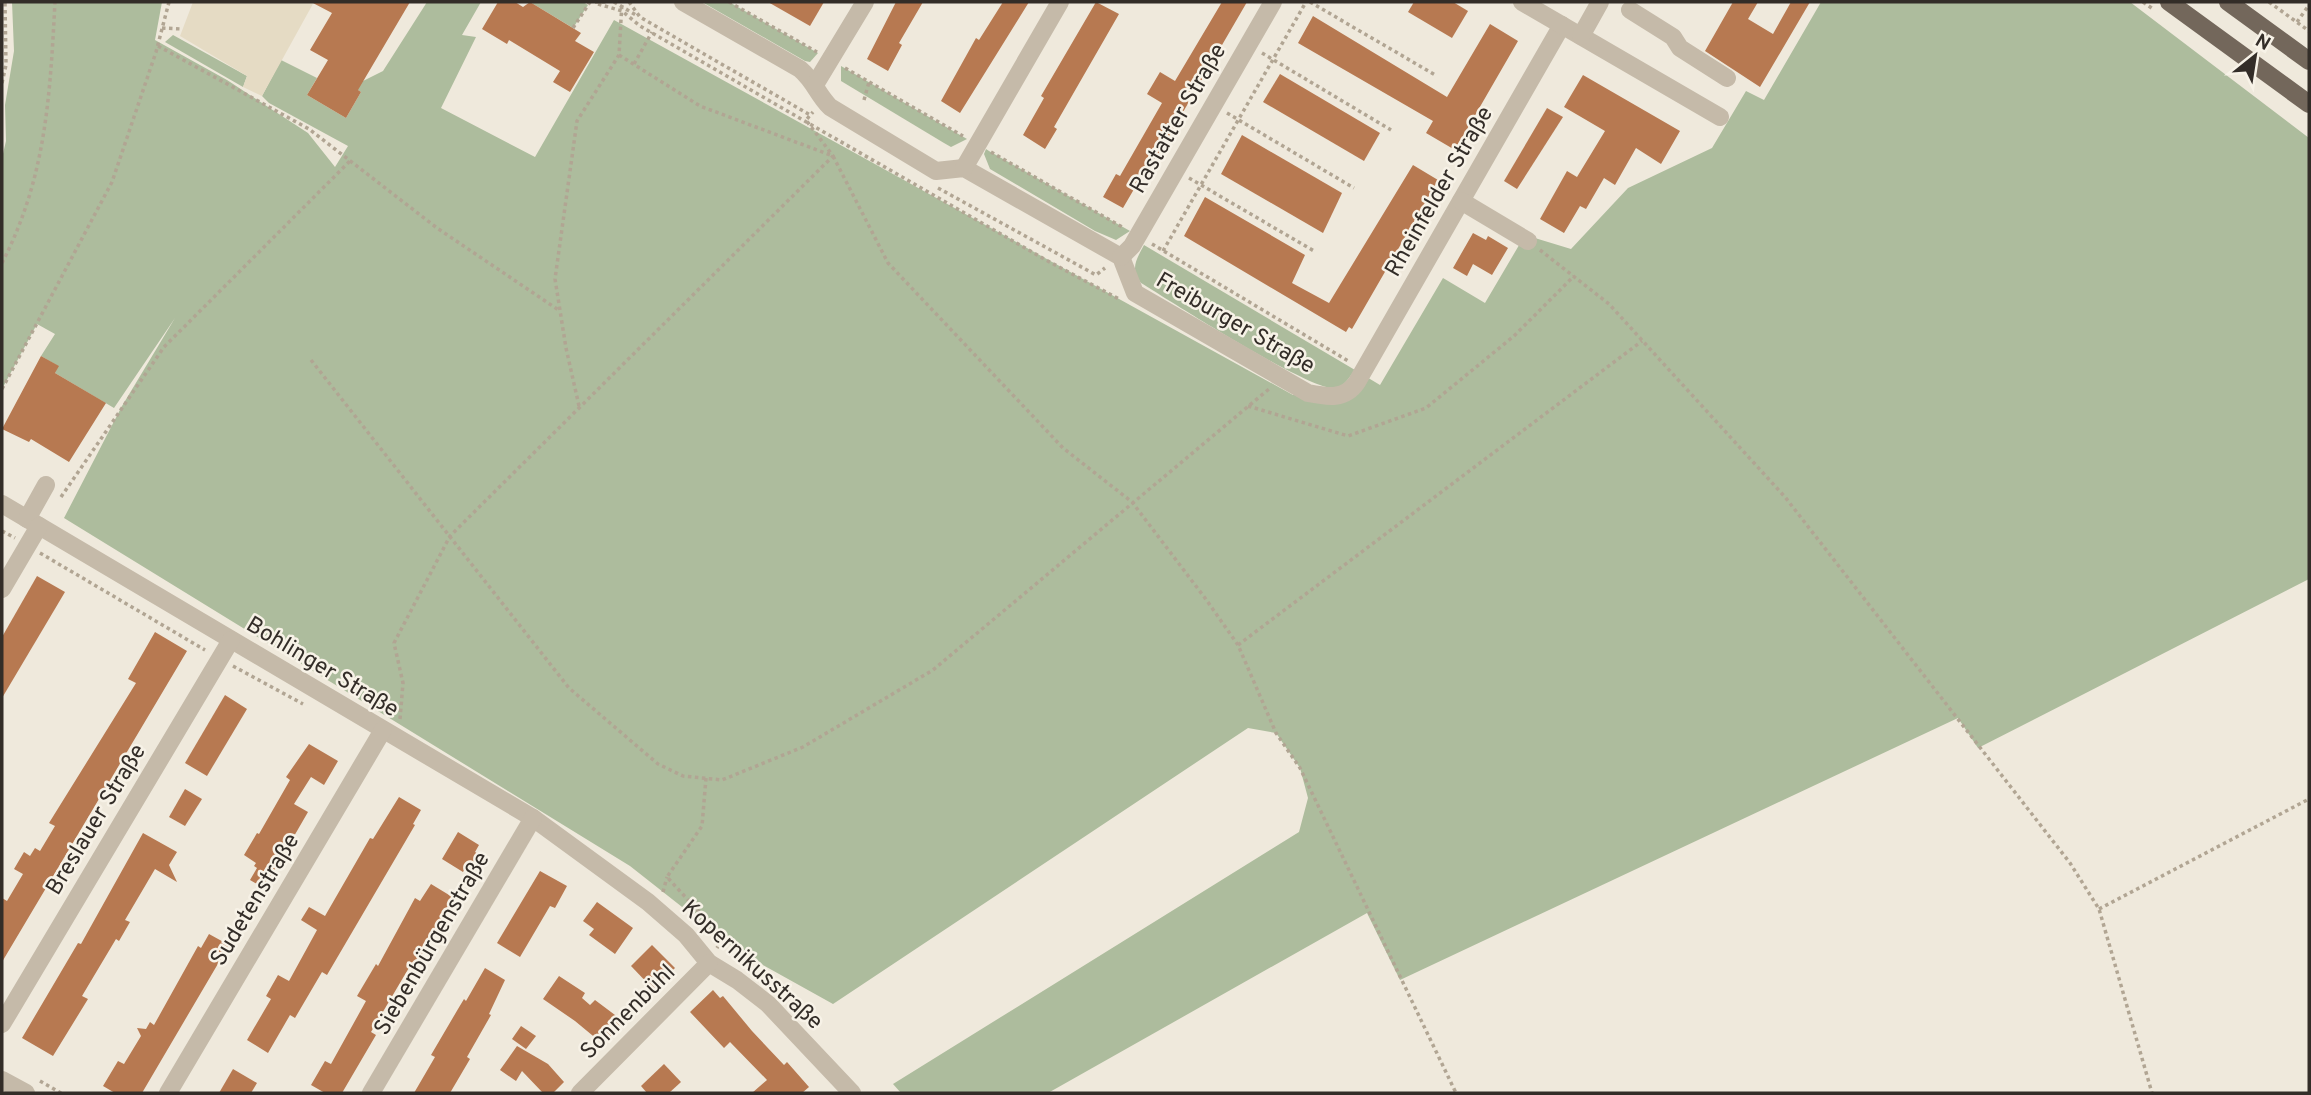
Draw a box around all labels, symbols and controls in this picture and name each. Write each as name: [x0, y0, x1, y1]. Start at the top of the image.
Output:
north arrow: [2220, 21, 2290, 91]
text: N: [2251, 29, 2274, 57]
street label: Rastatter Straße: [1124, 39, 1234, 200]
street label: Rheinfelder Straße: [1380, 102, 1501, 283]
street label: Freiburger Straße: [1150, 267, 1319, 381]
street label: Bohlinger Straße: [240, 611, 403, 725]
street label: Breslauer Straße: [41, 739, 154, 901]
street label: Sudetenstraße: [205, 829, 307, 972]
street label: Siebenbürgenstraße: [369, 847, 498, 1041]
street label: Kopernikusstraße: [675, 895, 828, 1037]
street label: Sonnenbühl: [575, 959, 683, 1067]

